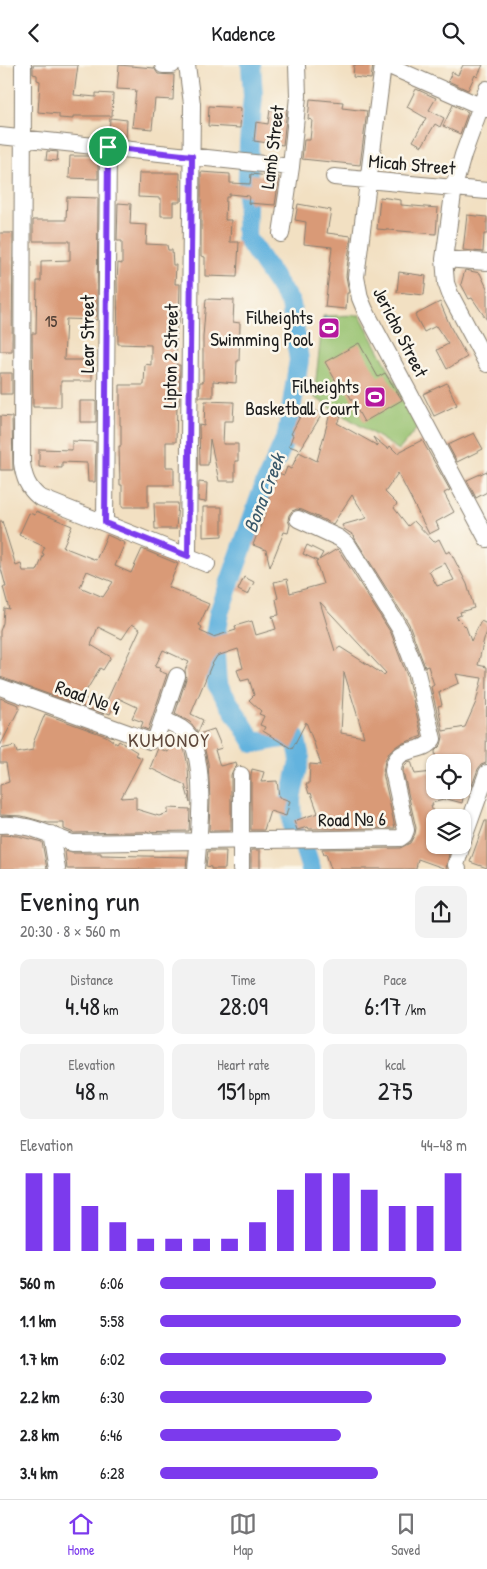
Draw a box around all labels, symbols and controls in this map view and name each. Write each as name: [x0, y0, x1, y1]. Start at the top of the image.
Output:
text: Kadence: [211, 18, 276, 48]
icon: back: [20, 19, 48, 47]
icon: search: [439, 19, 467, 47]
street label: Lamb Street: [254, 103, 290, 190]
pin: [87, 126, 129, 168]
icon: arrive: [94, 133, 122, 161]
street label: Micah Street: [368, 147, 457, 181]
street label: Jericho Street: [367, 283, 435, 382]
street label: Lear Street: [74, 295, 100, 373]
street label: Lipton 2 Street: [156, 303, 184, 408]
place label: Filheights Swimming Pool: [210, 304, 314, 352]
house number: 15: [45, 310, 58, 332]
sports icon: Filheights Swimming Pool: [317, 316, 341, 340]
place label: Filheights Basketball Court: [245, 373, 359, 421]
sports icon: Filheights Basketball Court: [363, 385, 387, 409]
water label: Bona Creek: [236, 448, 292, 536]
street label: Road № 4: [52, 673, 124, 721]
district label: KUMONOY: [128, 726, 210, 753]
map controls: [426, 754, 471, 854]
button: locate: [426, 754, 471, 799]
street label: Road № 6: [318, 805, 386, 833]
button: layers: [426, 809, 471, 854]
text: Evening run: [20, 882, 140, 920]
button: share: [415, 886, 467, 938]
text: 20:30 · 8 × 560 m: [20, 920, 120, 942]
text: Distance: [70, 970, 113, 989]
text: Time: [231, 970, 256, 989]
text: Pace: [384, 970, 407, 989]
text: 4.48: [65, 989, 100, 1023]
text: 28:09: [219, 989, 268, 1023]
text: 6:17: [364, 989, 402, 1023]
text: km: [100, 1000, 119, 1019]
text: /km: [402, 1000, 426, 1019]
text: Elevation: [69, 1055, 115, 1074]
text: Heart rate: [217, 1055, 270, 1074]
text: kcal: [385, 1055, 405, 1074]
text: 48: [75, 1074, 96, 1108]
text: 151: [217, 1074, 246, 1108]
text: 275: [378, 1074, 412, 1108]
text: m: [96, 1085, 108, 1104]
text: bpm: [246, 1085, 270, 1104]
text: Elevation: [20, 1134, 73, 1156]
text: 44–48 m: [421, 1134, 467, 1156]
text: 560 m: [20, 1272, 55, 1294]
text: 6:06: [100, 1272, 124, 1294]
text: 1.1 km: [20, 1310, 56, 1332]
text: 5:58: [100, 1310, 124, 1332]
text: 1.7 km: [20, 1348, 58, 1370]
text: 6:02: [100, 1348, 125, 1370]
text: 2.2 km: [20, 1386, 60, 1408]
text: 6:30: [100, 1386, 124, 1408]
text: 2.8 km: [20, 1424, 59, 1446]
text: 6:46: [100, 1424, 122, 1446]
text: 3.4 km: [20, 1462, 58, 1484]
text: 6:28: [100, 1462, 125, 1484]
tab: Home: [67, 1510, 95, 1559]
tab: Map: [229, 1510, 257, 1559]
tab: Saved: [391, 1510, 420, 1559]

